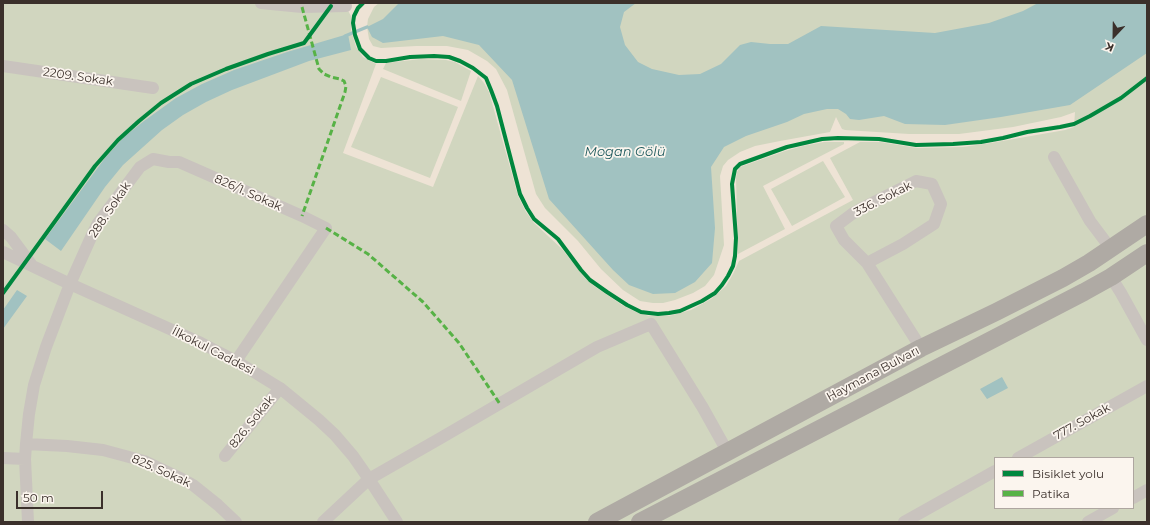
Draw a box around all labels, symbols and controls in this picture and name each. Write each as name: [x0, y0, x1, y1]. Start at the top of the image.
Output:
north arrow: [1094, 16, 1134, 56]
text: K: [1103, 39, 1116, 55]
street label: 2209. Sokak: [42, 65, 114, 89]
water label: Mogan Gölü: [585, 144, 665, 160]
street label: 826/1. Sokak: [212, 172, 284, 214]
street label: 336. Sokak: [852, 178, 914, 220]
street label: 288. Sokak: [86, 179, 134, 241]
street label: İlkokul Caddesi: [169, 324, 257, 378]
street label: Haymana Bulvarı: [824, 343, 922, 405]
street label: 826. Sokak: [226, 393, 278, 451]
street label: 777. Sokak: [1051, 401, 1113, 443]
street label: 825. Sokak: [129, 452, 193, 490]
legend: [994, 457, 1134, 509]
text: Bisiklet yolu: [1032, 466, 1104, 481]
scale bar: [18, 483, 105, 509]
text: Patika: [1032, 486, 1070, 501]
text: 50 m: [23, 490, 54, 505]

